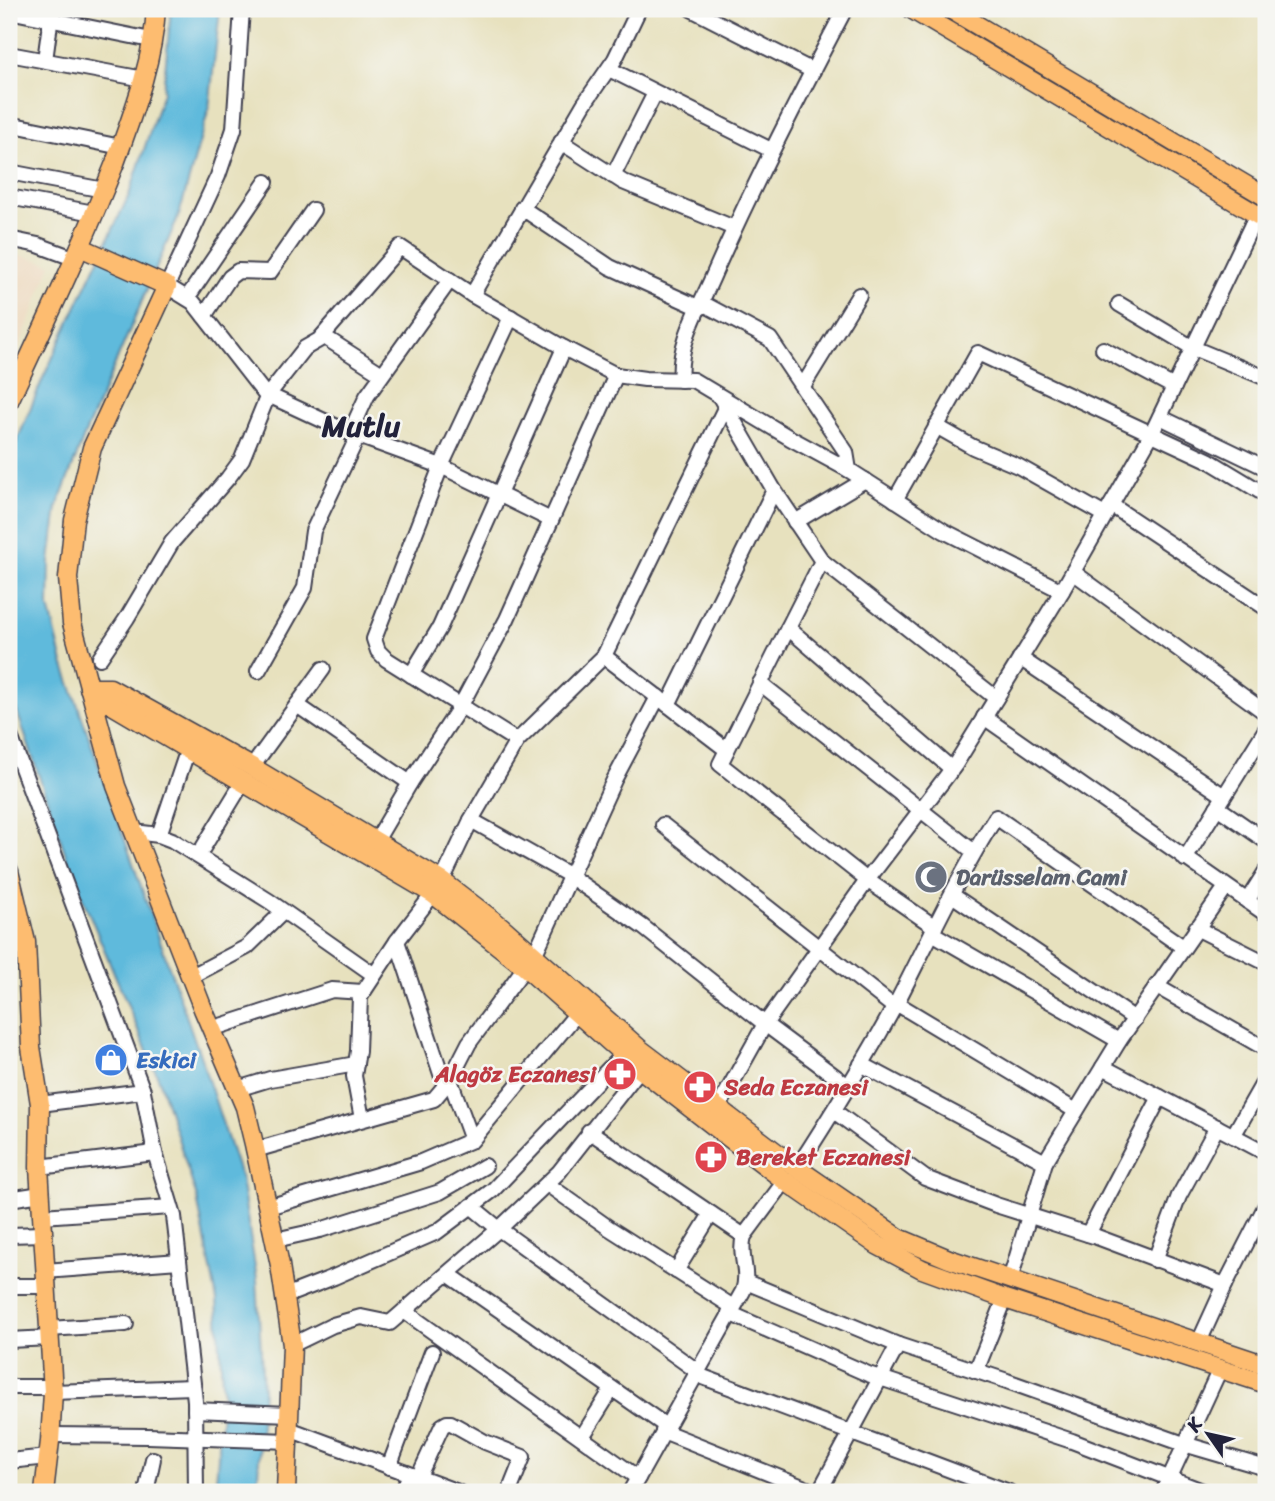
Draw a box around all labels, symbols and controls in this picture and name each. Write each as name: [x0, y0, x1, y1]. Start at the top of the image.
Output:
district label: Mutlu: [321, 399, 401, 453]
place label: Darüsselam Cami: [956, 857, 1128, 898]
mosque icon: Darüsselam Cami: [912, 858, 950, 896]
place label: Eskici: [136, 1040, 197, 1081]
shop icon: Eskici: [92, 1041, 130, 1079]
place label: Alagöz Eczanesi: [434, 1054, 598, 1095]
pharmacy icon: Alagöz Eczanesi: [601, 1055, 639, 1093]
place label: Seda Eczanesi: [723, 1067, 869, 1108]
pharmacy icon: Seda Eczanesi: [681, 1068, 719, 1106]
place label: Bereket Eczanesi: [736, 1137, 912, 1178]
pharmacy icon: Bereket Eczanesi: [692, 1138, 730, 1176]
north arrow: [1174, 1400, 1244, 1470]
text: K: [1177, 1410, 1212, 1440]

